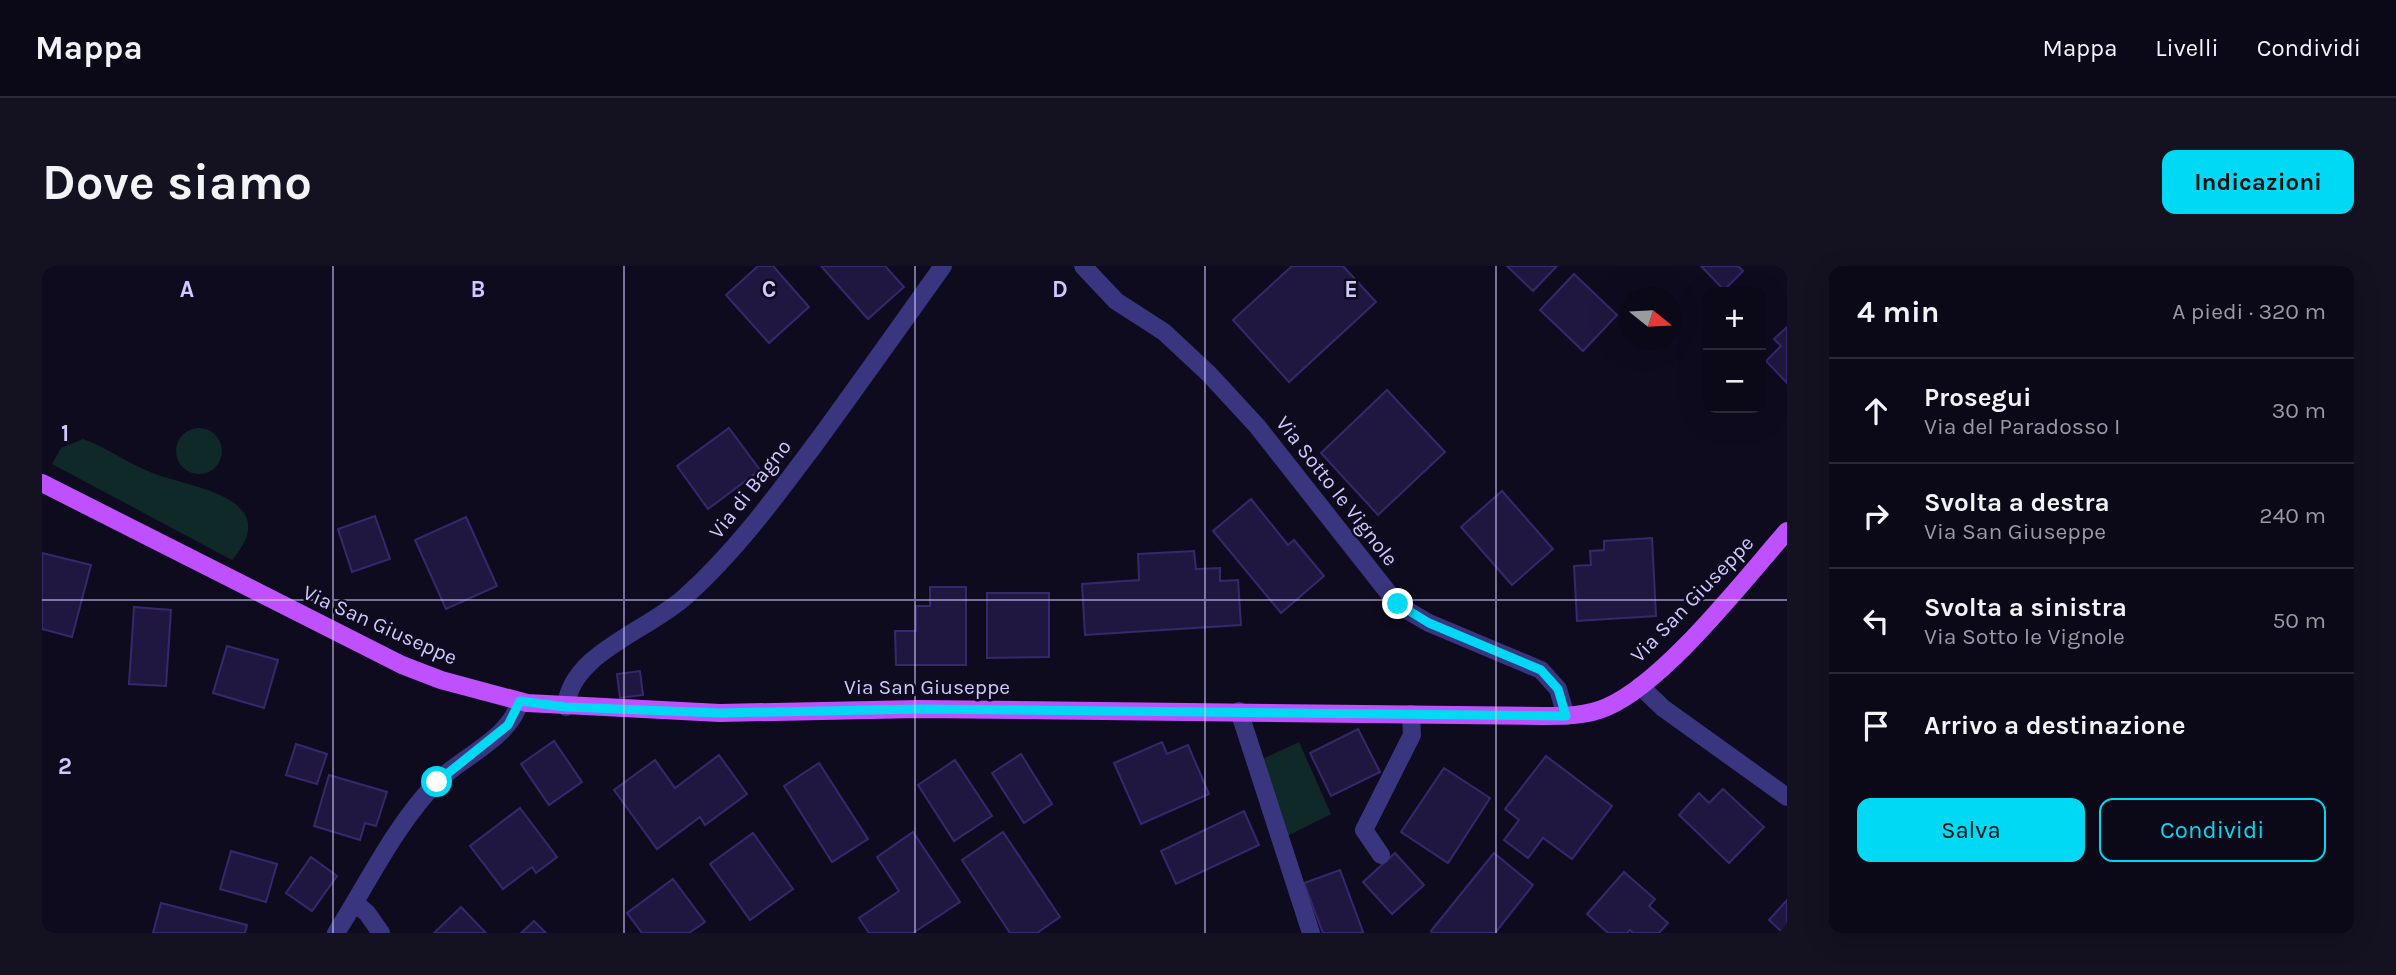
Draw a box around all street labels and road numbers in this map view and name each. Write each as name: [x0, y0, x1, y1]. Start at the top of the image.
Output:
street label: Via Sotto le Vignole: [1271, 411, 1403, 571]
street label: Via di Bagno: [704, 435, 796, 543]
street label: Via San Giuseppe: [1626, 531, 1758, 667]
street label: Via San Giuseppe: [299, 580, 461, 670]
street label: Via San Giuseppe: [844, 675, 1010, 699]

